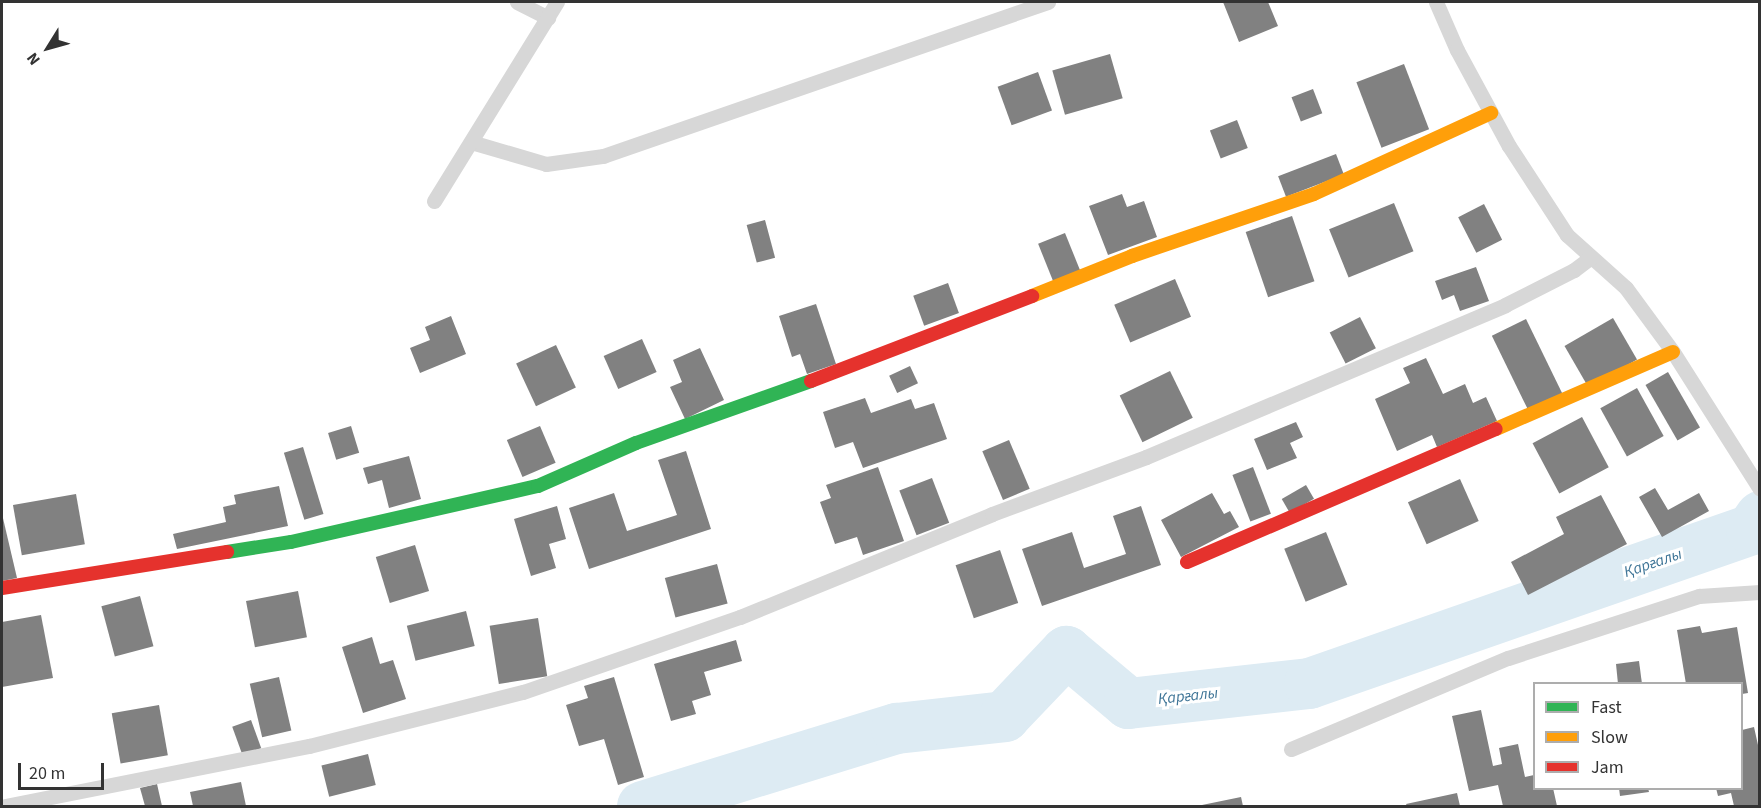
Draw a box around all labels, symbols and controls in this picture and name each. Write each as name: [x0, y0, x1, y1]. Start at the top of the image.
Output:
north arrow: [18, 18, 78, 78]
text: N: [22, 48, 46, 70]
water label: Қарғалы: [1621, 544, 1685, 582]
legend: [1533, 682, 1743, 790]
water label: Қарғалы: [1157, 683, 1219, 709]
text: Fast: [1591, 695, 1622, 720]
text: Slow: [1591, 725, 1628, 750]
scale bar: [21, 751, 106, 789]
text: Jam: [1591, 755, 1624, 780]
text: 20 m: [29, 761, 65, 786]

